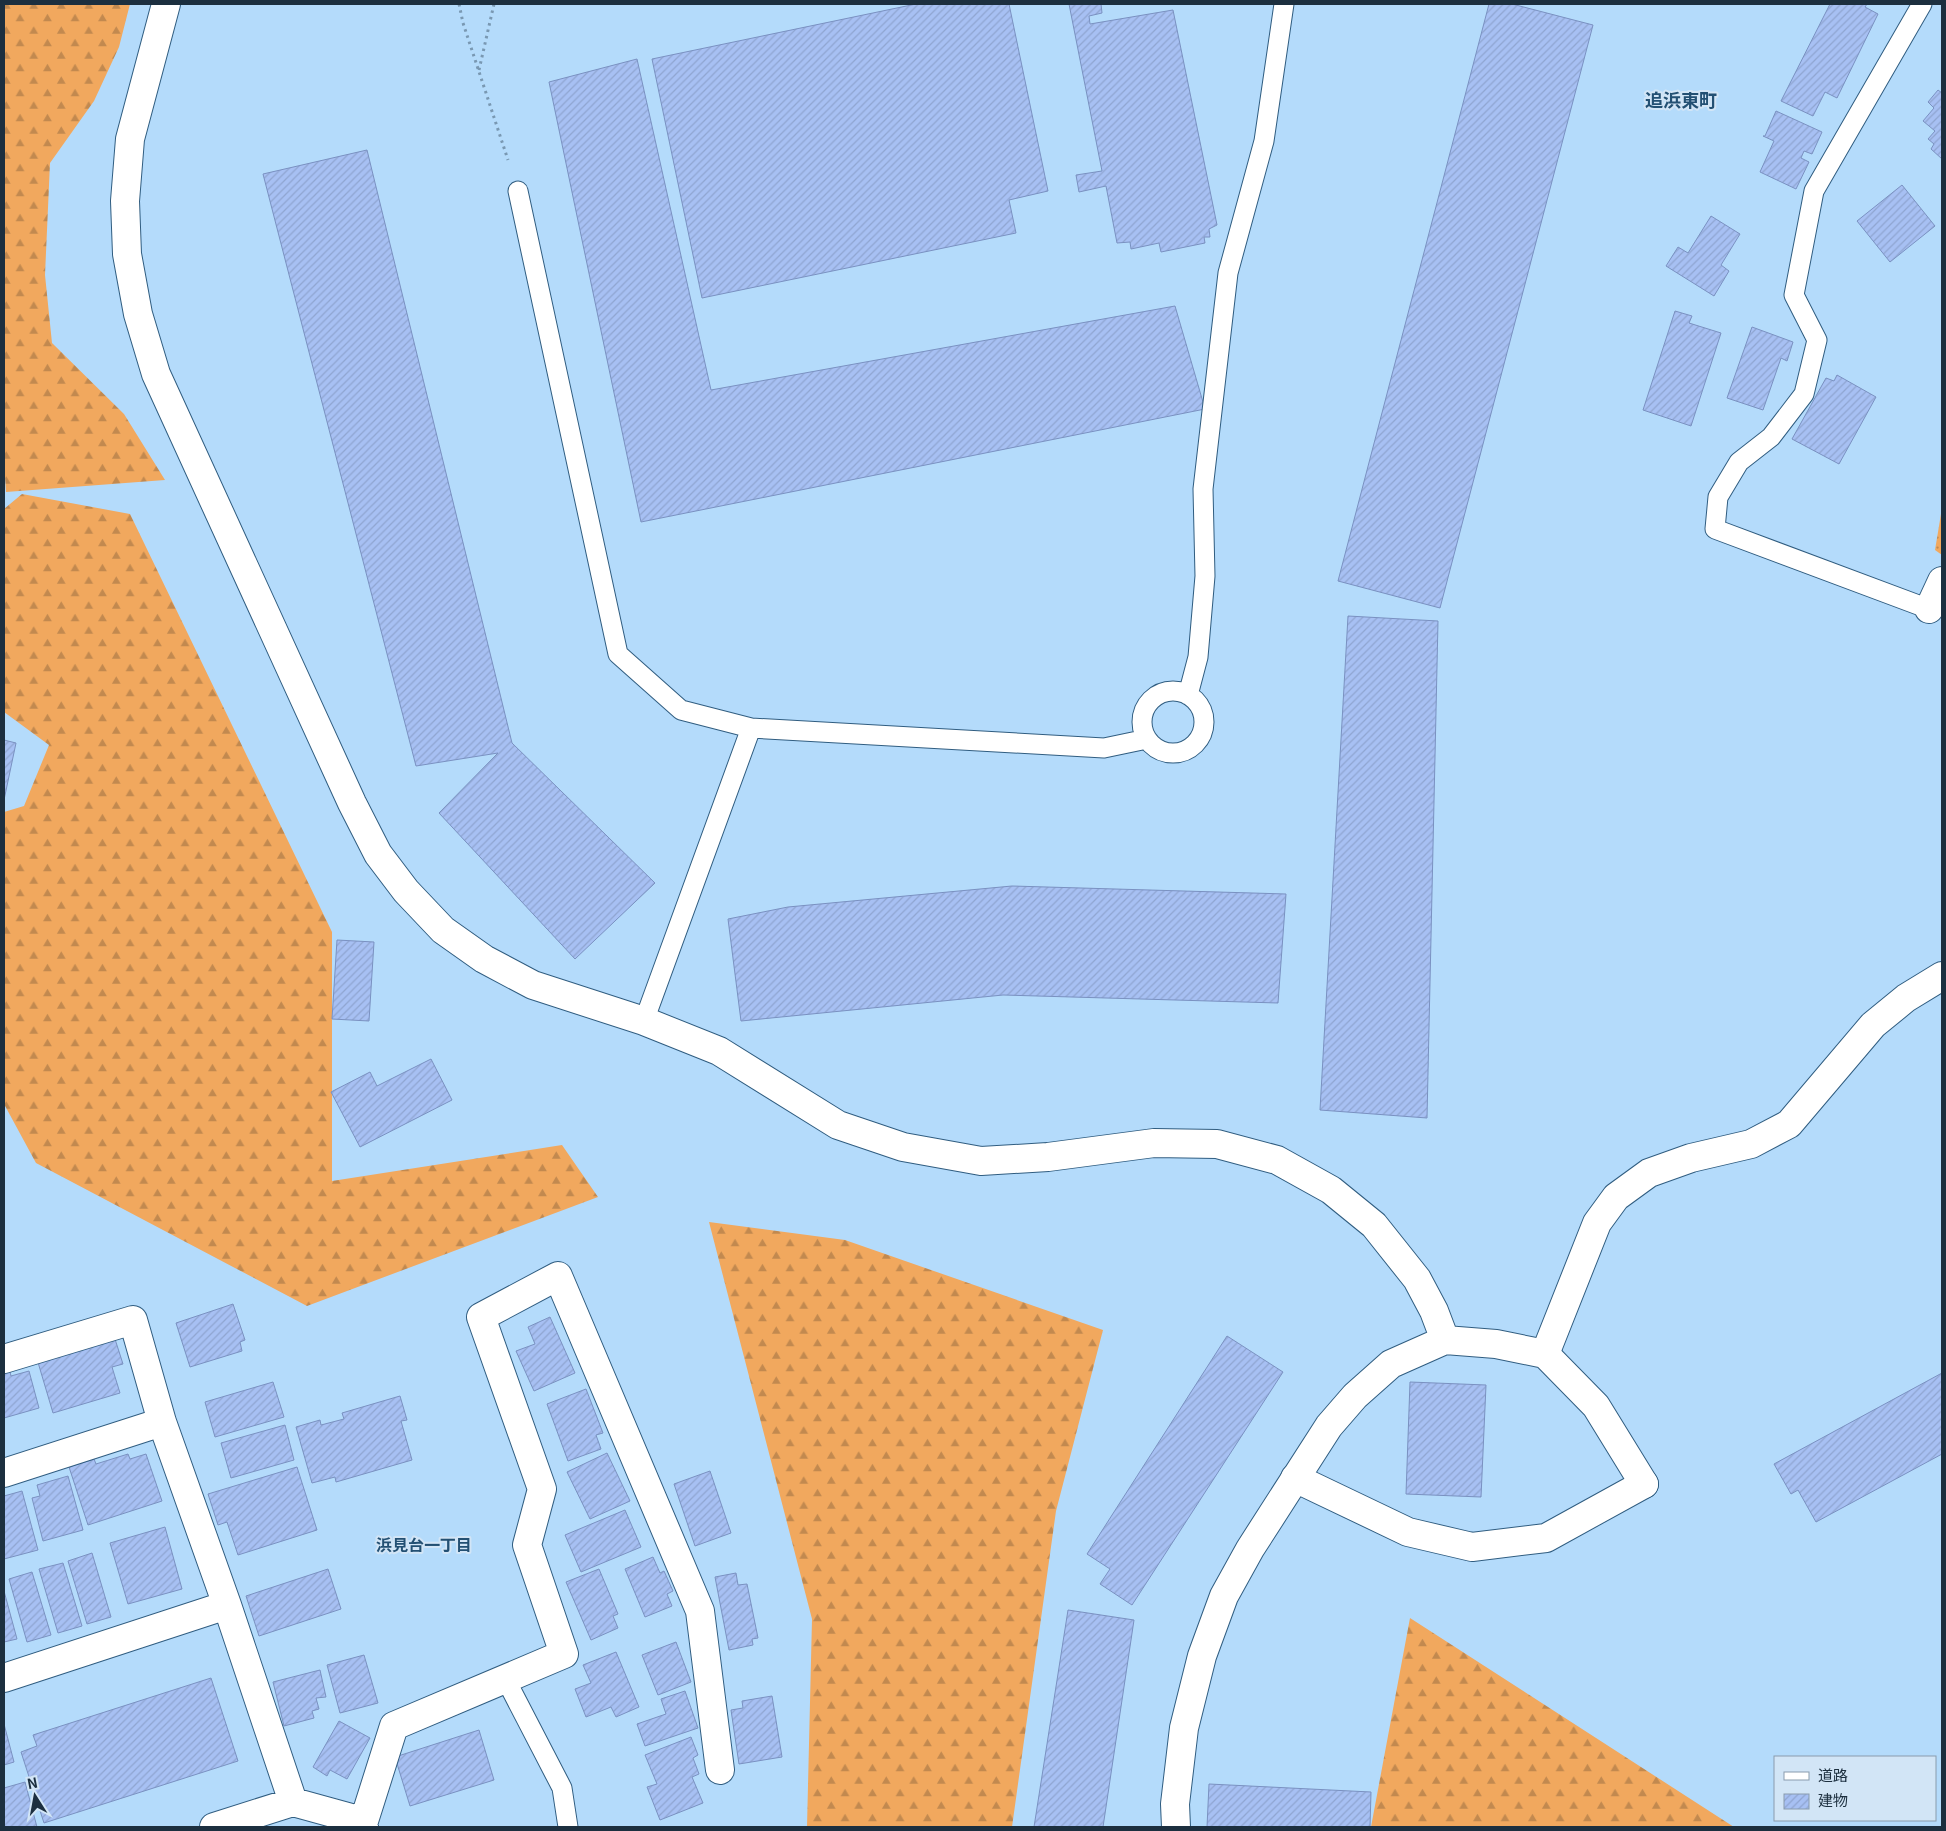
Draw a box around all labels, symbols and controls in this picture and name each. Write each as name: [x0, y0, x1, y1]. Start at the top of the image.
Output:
district label: 追浜東町: [1645, 86, 1717, 112]
district label: 浜見台一丁目: [376, 1532, 472, 1556]
legend: [1774, 1756, 1936, 1821]
text: 道路: [1818, 1764, 1848, 1785]
north arrow: [10, 1771, 60, 1821]
text: N: [25, 1771, 39, 1793]
text: 建物: [1818, 1789, 1848, 1810]

